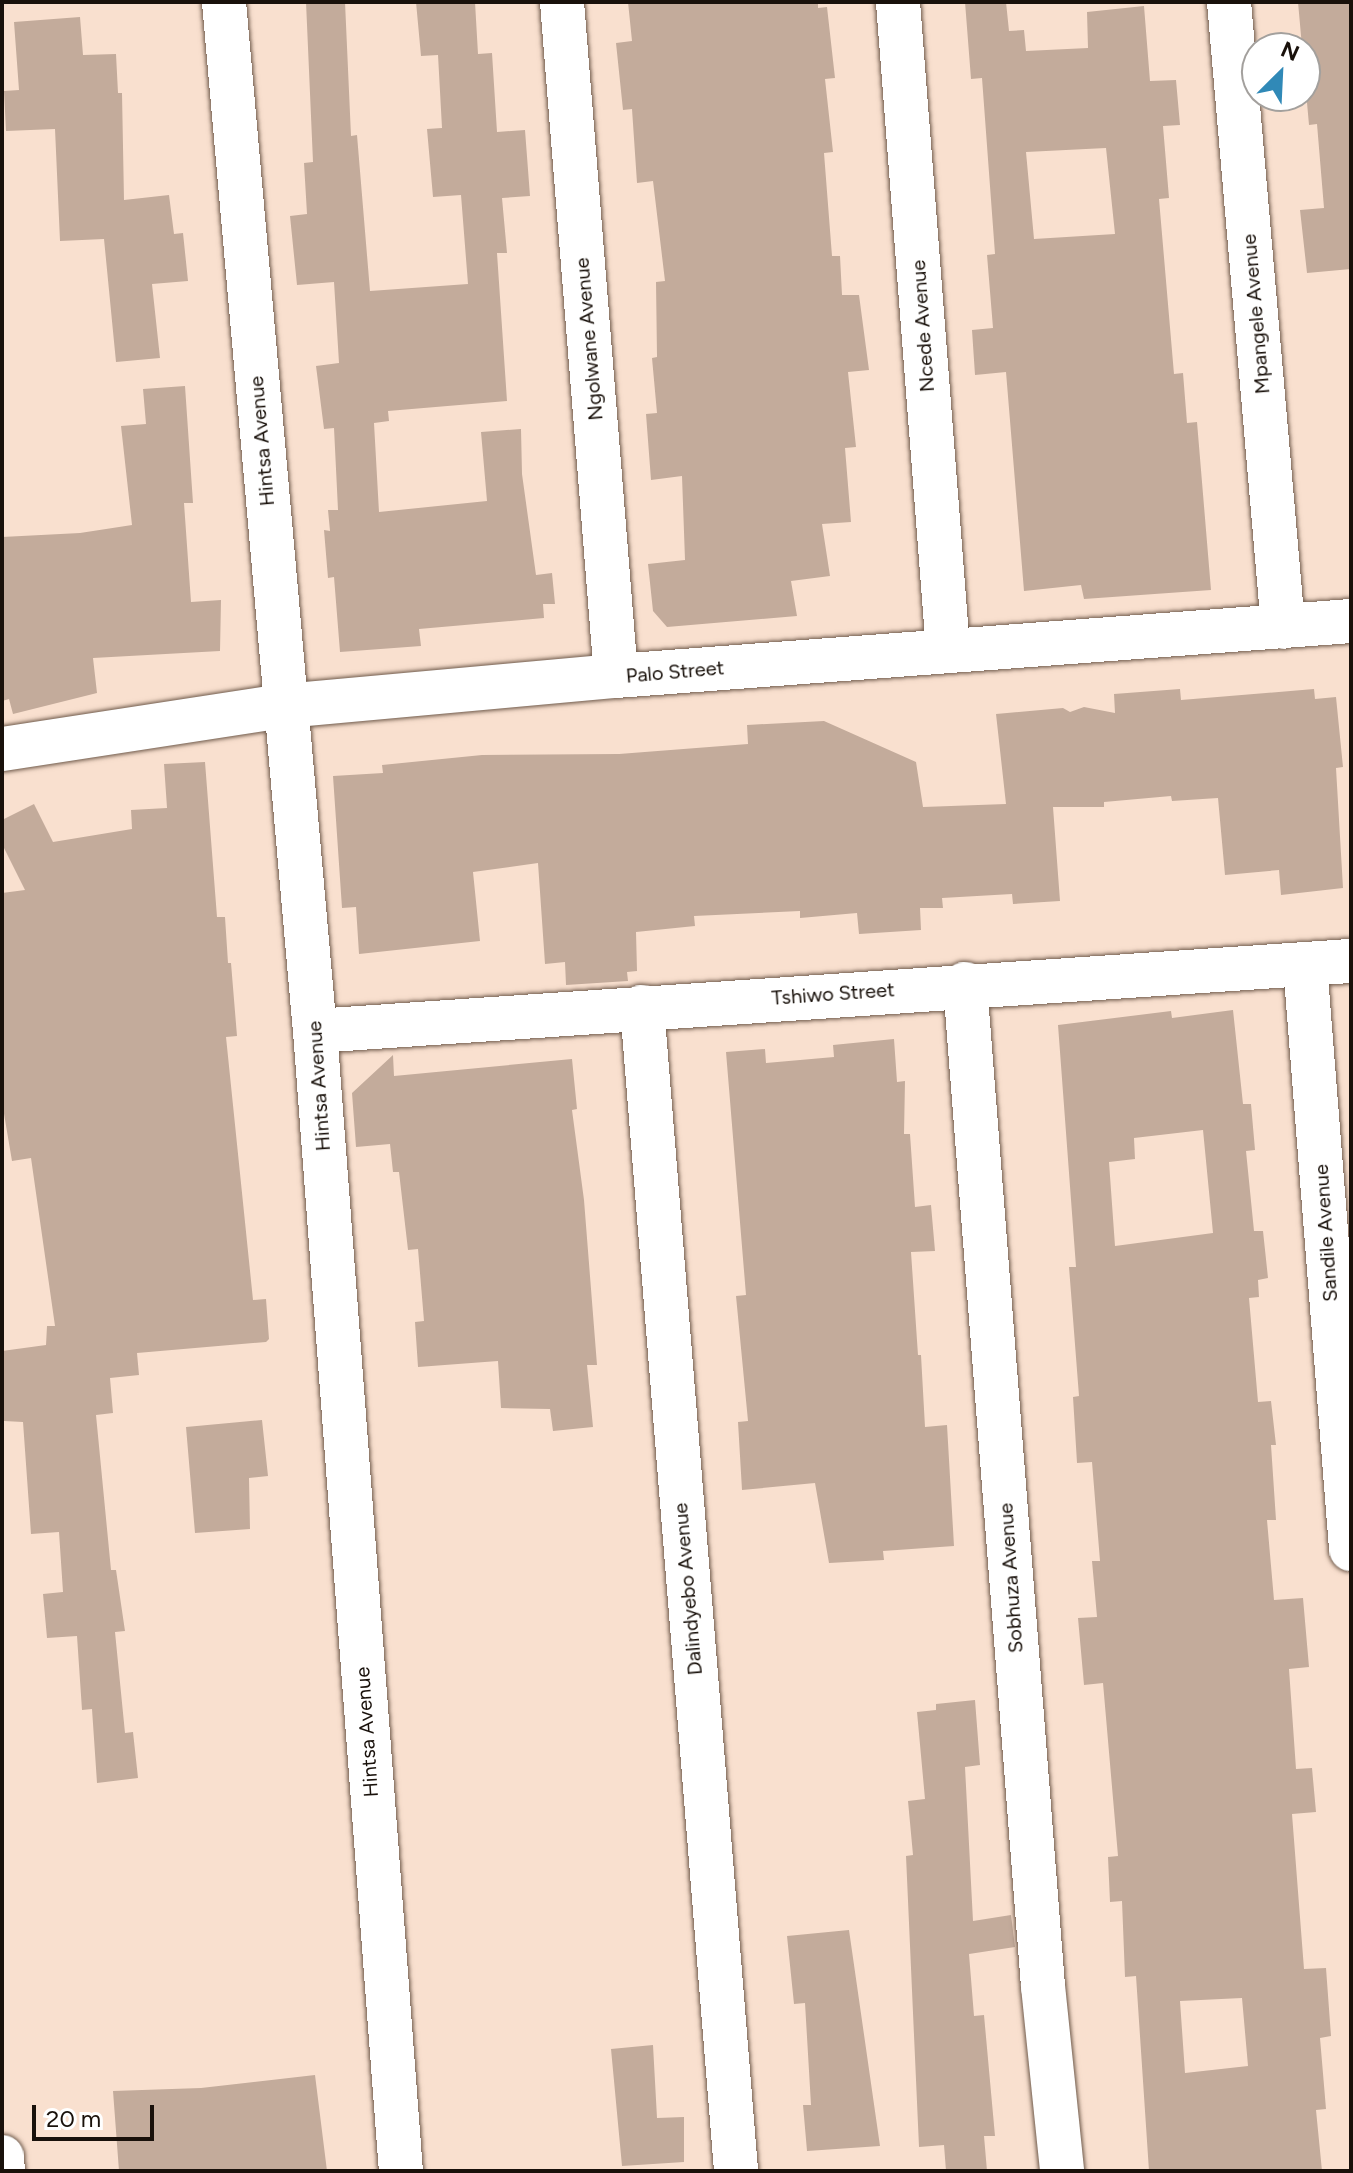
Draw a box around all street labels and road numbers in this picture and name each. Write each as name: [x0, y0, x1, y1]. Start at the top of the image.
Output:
street label: Mpangele Avenue: [1237, 233, 1275, 395]
street label: Ngolwane Avenue: [570, 257, 608, 421]
street label: Ncede Avenue: [906, 259, 940, 393]
street label: Hintsa Avenue: [244, 375, 280, 507]
street label: Palo Street: [625, 656, 725, 688]
street label: Tshiwo Street: [771, 978, 895, 1010]
street label: Hintsa Avenue: [302, 1020, 336, 1152]
street label: Sandile Avenue: [1309, 1163, 1343, 1303]
street label: Dalindyebo Avenue: [669, 1502, 707, 1676]
street label: Sobhuza Avenue: [994, 1502, 1028, 1654]
street label: Hintsa Avenue: [350, 1666, 384, 1798]

